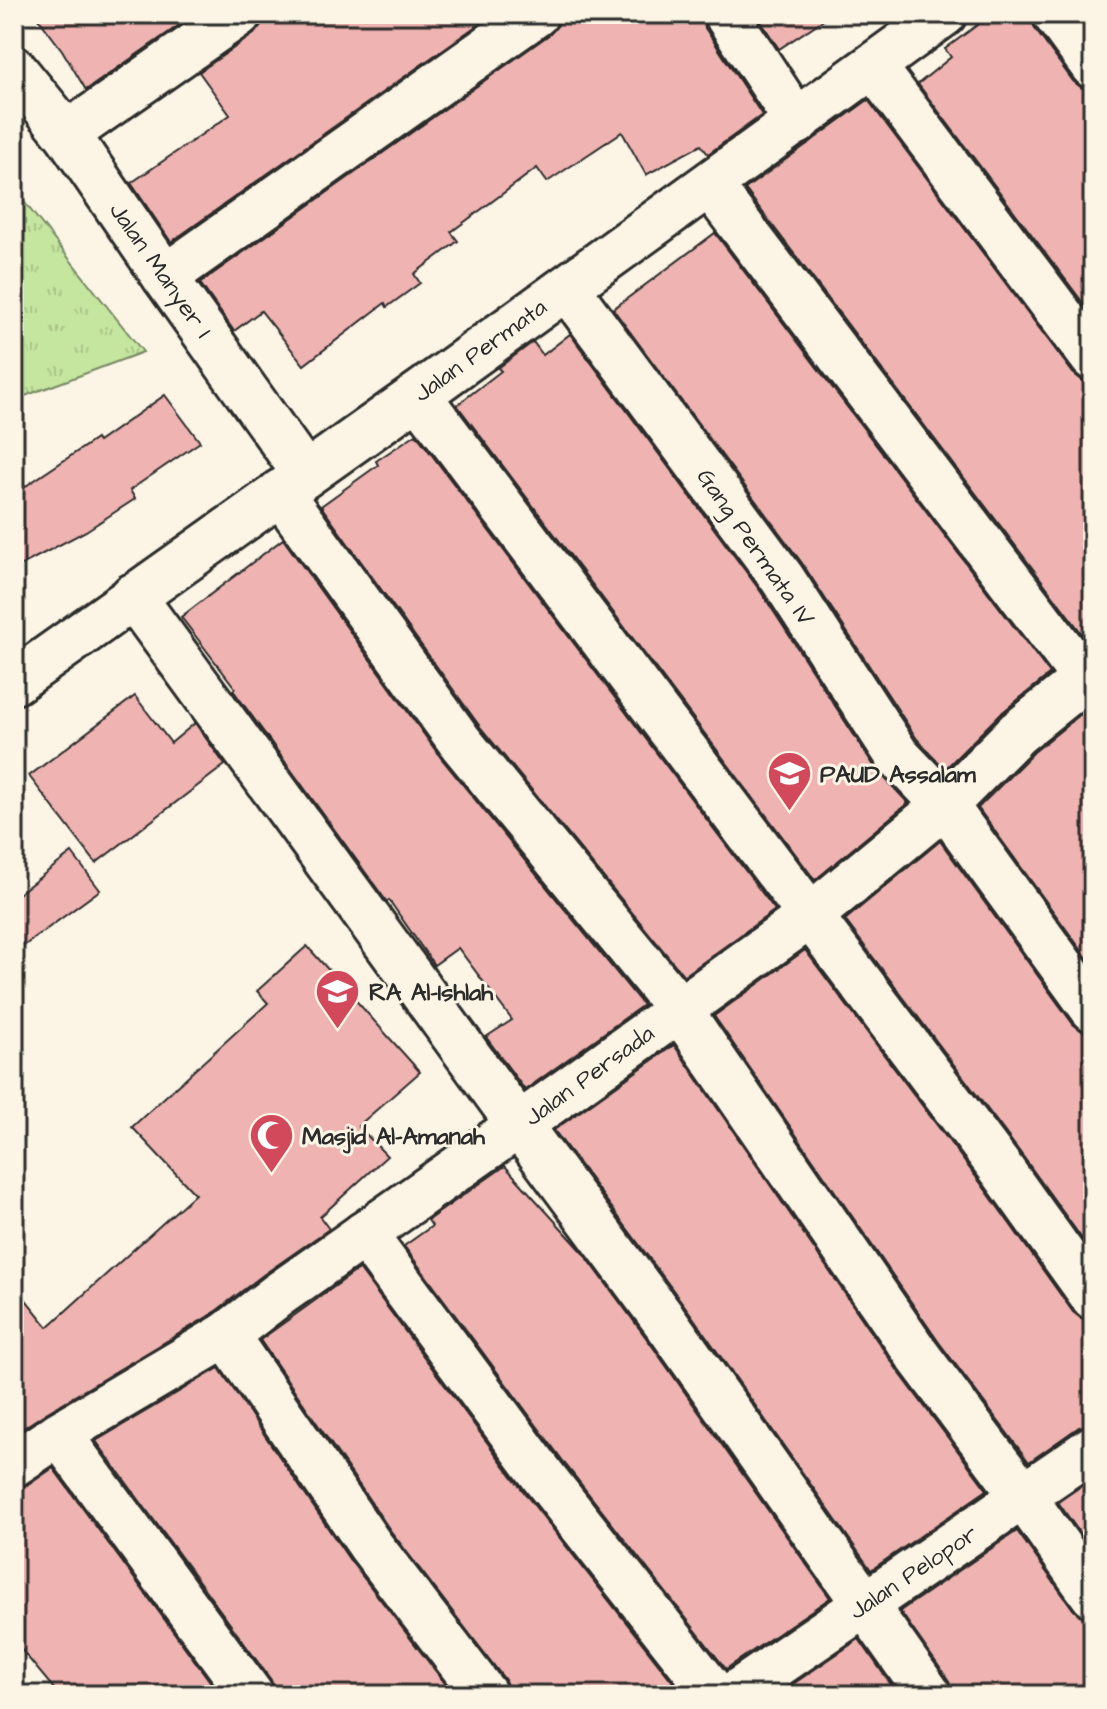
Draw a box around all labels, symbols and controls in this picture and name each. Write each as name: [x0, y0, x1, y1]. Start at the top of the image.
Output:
street label: Jalan Manyer I: [100, 196, 220, 346]
street label: Jalan Permata: [407, 291, 554, 411]
street label: Gang Permata IV: [687, 462, 822, 634]
school or university icon: PAUD Assalam: [765, 750, 813, 813]
place label: PAUD Assalam: [820, 758, 976, 792]
school or university icon: RA Al-Ishlah: [314, 968, 362, 1031]
place label: RA Al-Ishlah: [369, 976, 494, 1010]
street label: Jalan Persada: [518, 1017, 661, 1134]
mosque icon: Masjid Al-Amanah: [247, 1112, 295, 1175]
place label: Masjid Al-Amanah: [302, 1120, 486, 1154]
street label: Jalan Pelopor: [843, 1517, 984, 1628]

